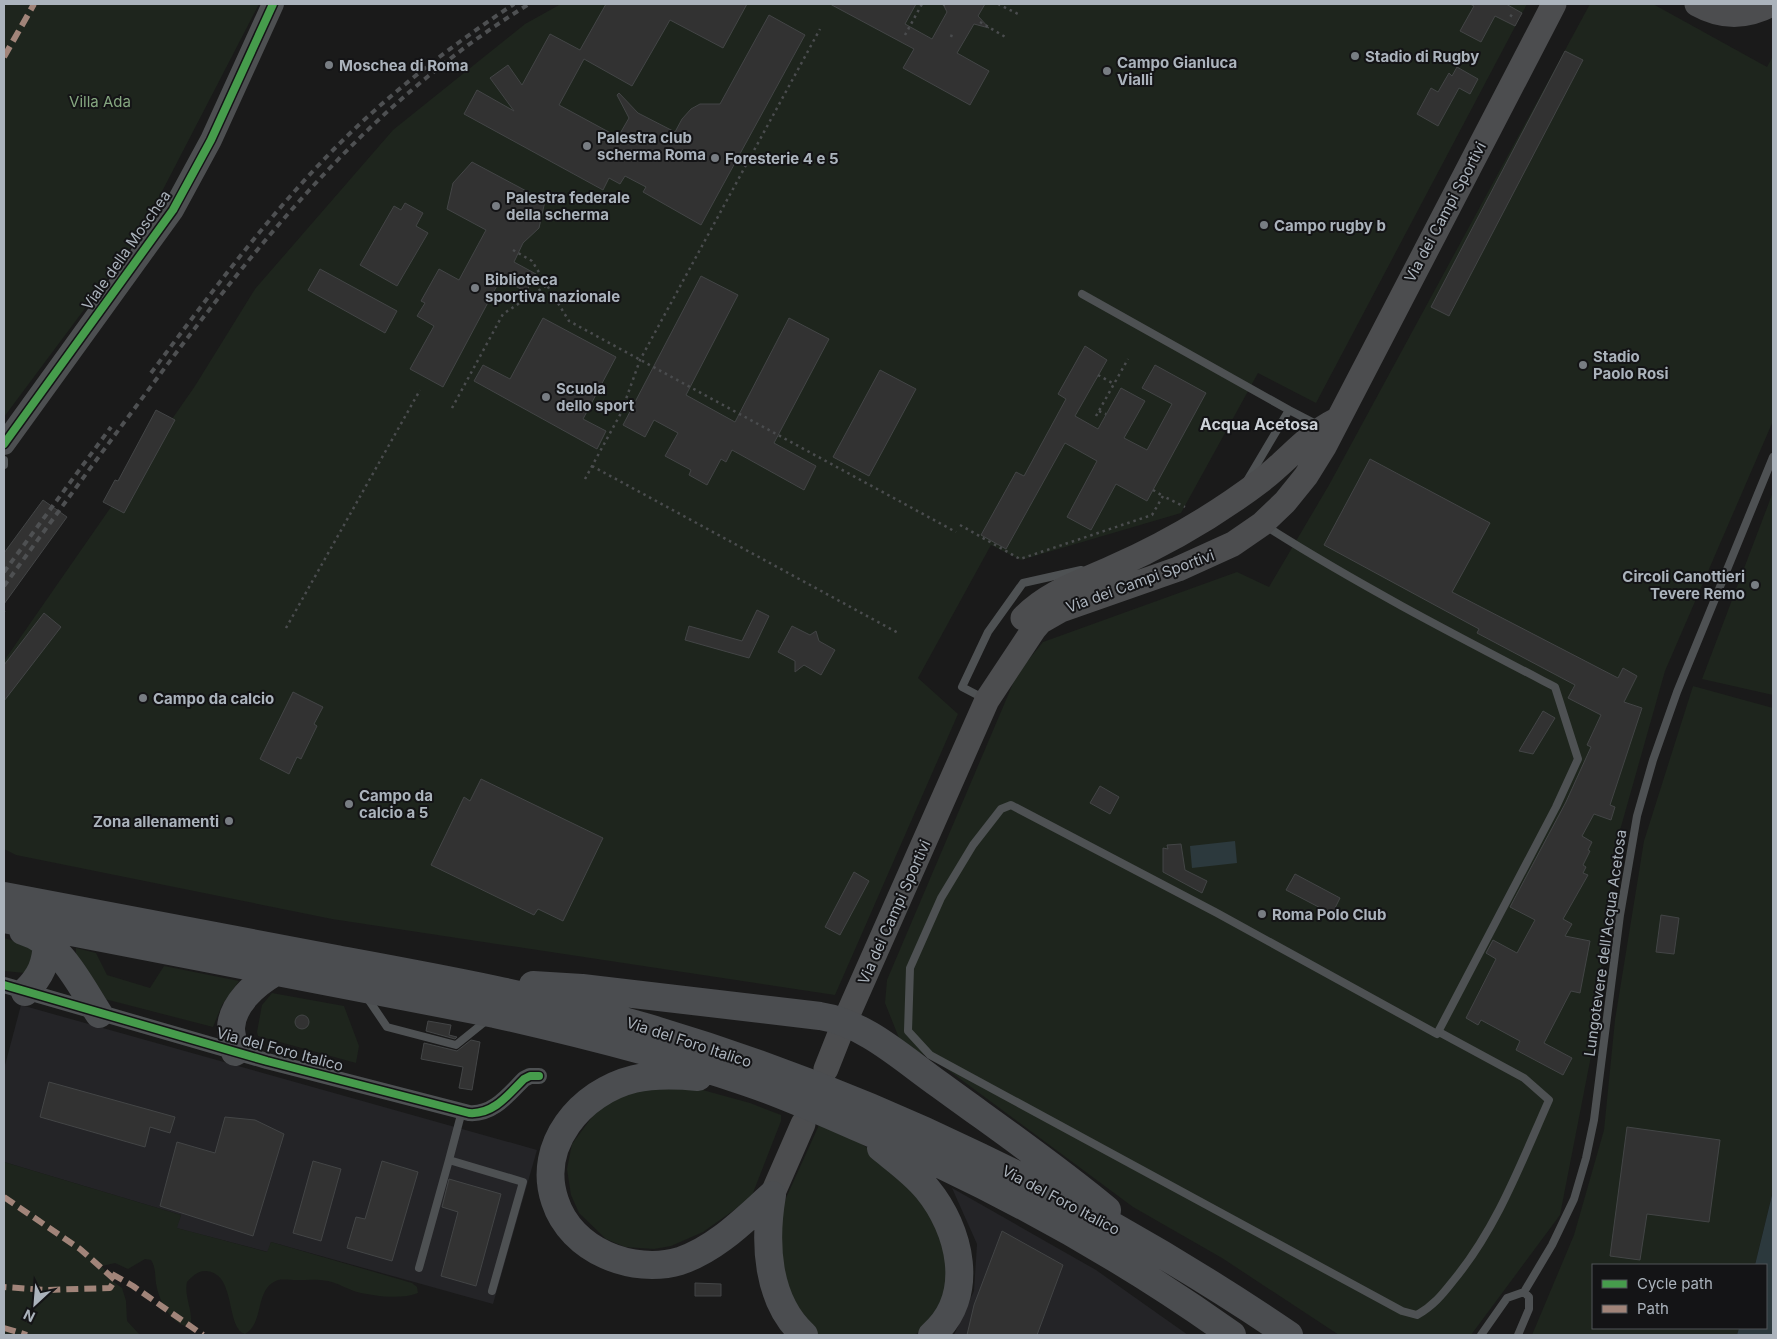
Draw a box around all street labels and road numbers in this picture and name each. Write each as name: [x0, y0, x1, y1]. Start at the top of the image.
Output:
street label: Via dei Campi Sportivi: [1400, 139, 1490, 285]
street label: Viale della Moschea: [77, 186, 175, 314]
street label: Via dei Campi Sportivi: [1063, 545, 1217, 617]
street label: Lungotevere dell'Acqua Acetosa: [1580, 828, 1630, 1058]
street label: Via dei Campi Sportivi: [854, 837, 934, 987]
street label: Via del Foro Italico: [624, 1013, 754, 1071]
street label: Via del Foro Italico: [214, 1023, 346, 1075]
street label: Via del Foro Italico: [999, 1161, 1123, 1239]

